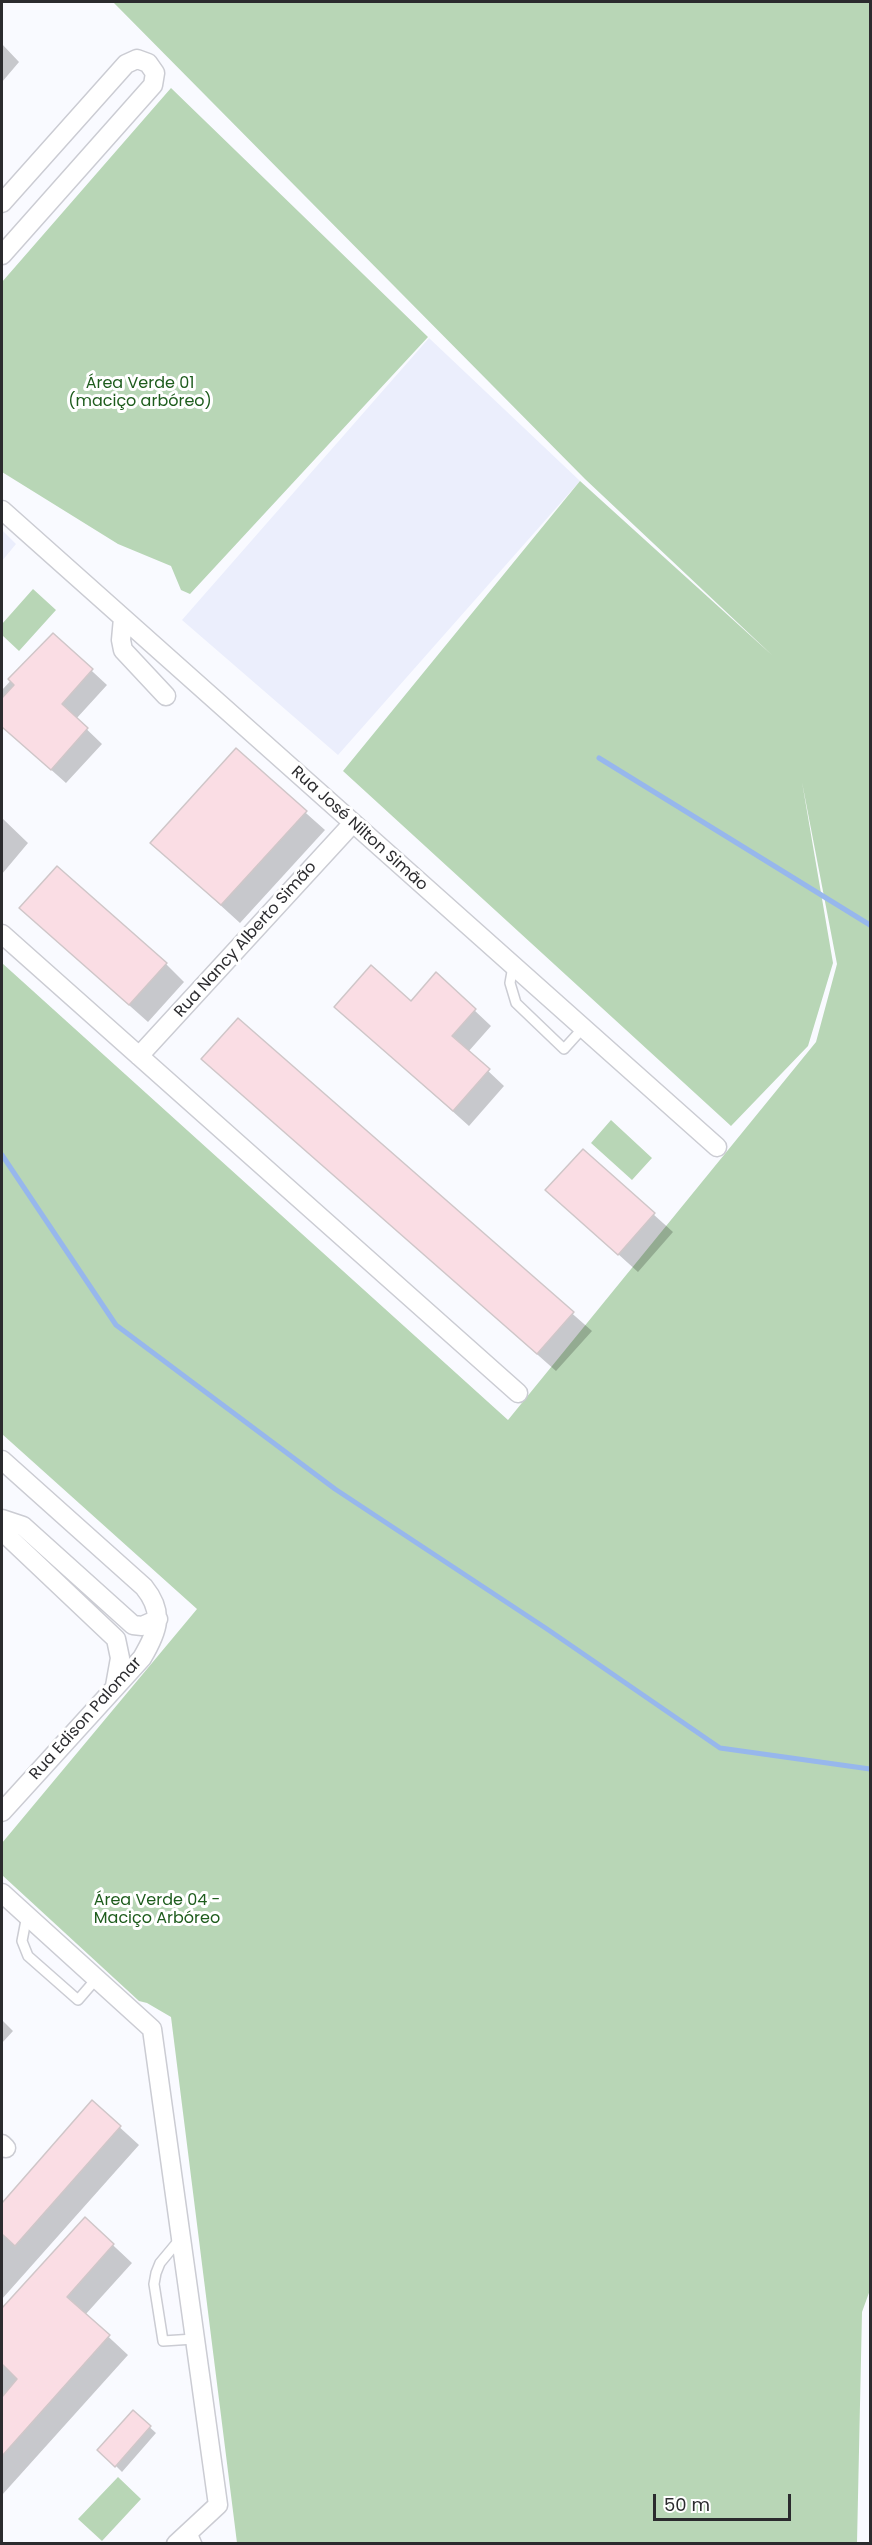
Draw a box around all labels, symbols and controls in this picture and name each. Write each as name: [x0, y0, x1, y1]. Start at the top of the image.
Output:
park label: Área Verde 01 (maciço arbóreo): [68, 374, 212, 412]
street label: Rua José Nilton Simão: [287, 763, 431, 895]
street label: Rua Nancy Alberto Simão: [171, 858, 321, 1022]
street label: Rua Edison Palomar: [26, 1654, 146, 1784]
park label: Área Verde 04 - Maciço Arbóreo: [94, 1891, 220, 1929]
scale bar: [656, 2482, 794, 2520]
text: 50 m: [664, 2492, 710, 2517]

